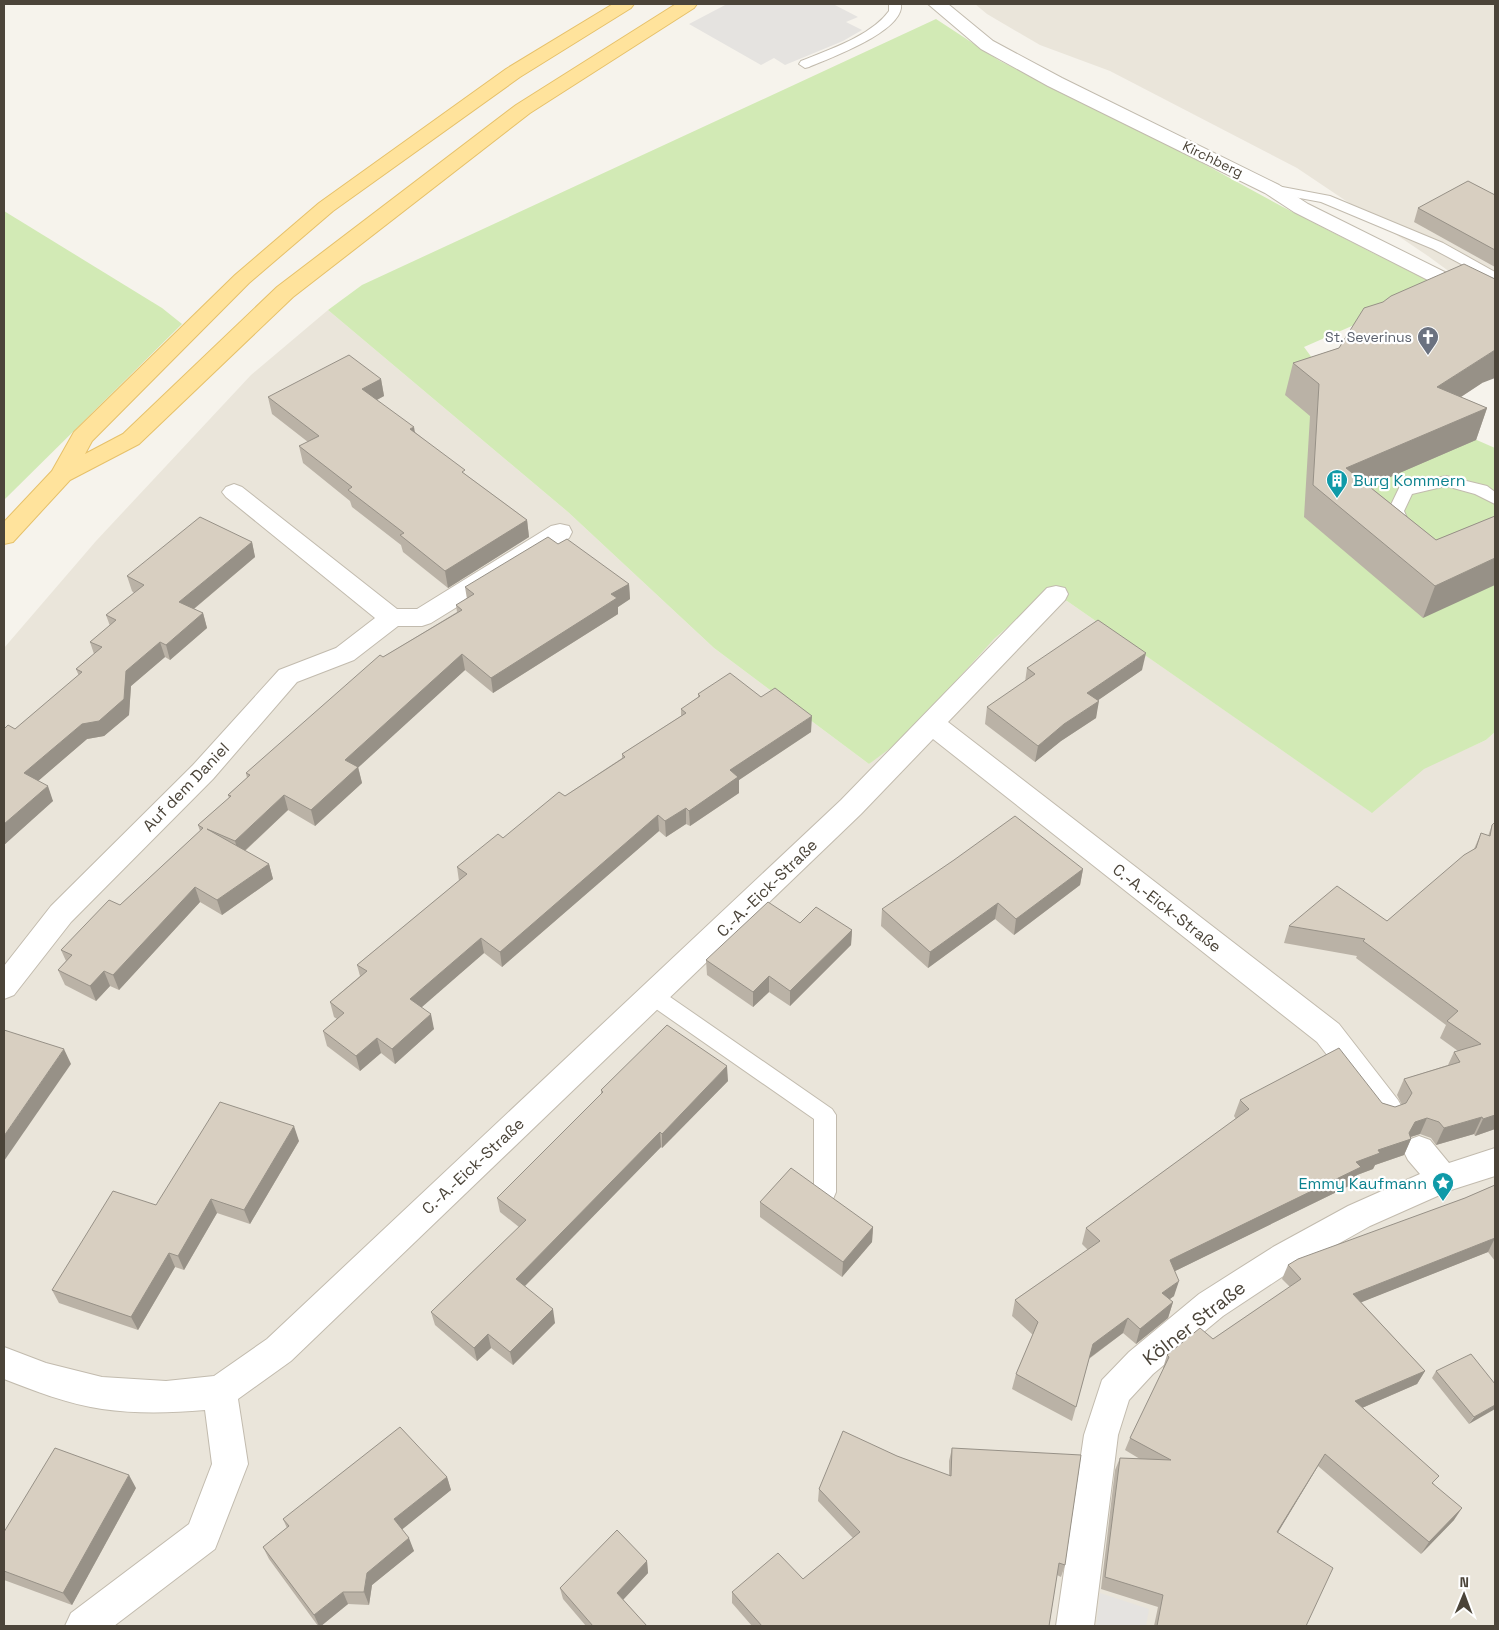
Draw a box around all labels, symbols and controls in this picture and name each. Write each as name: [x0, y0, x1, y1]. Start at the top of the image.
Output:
street label: Kirchberg: [1180, 137, 1246, 181]
church icon: St. Severinus: [1416, 325, 1440, 356]
place label: St. Severinus: [1325, 328, 1412, 346]
building icon: Burg Kommern: [1325, 468, 1349, 499]
place label: Burg Kommern: [1353, 470, 1466, 491]
street label: Auf dem Daniel: [138, 738, 234, 836]
street label: C.-A.-Eick-Straße: [712, 834, 822, 942]
street label: C.-A.-Eick-Straße: [1108, 859, 1226, 957]
street label: C.-A.-Eick-Straße: [417, 1113, 529, 1219]
place icon: Emmy Kaufmann: [1431, 1171, 1455, 1202]
place label: Emmy Kaufmann: [1298, 1173, 1427, 1194]
street label: Kölner Straße: [1137, 1275, 1251, 1371]
north arrow: [1439, 1570, 1489, 1620]
text: N: [1459, 1573, 1469, 1591]

